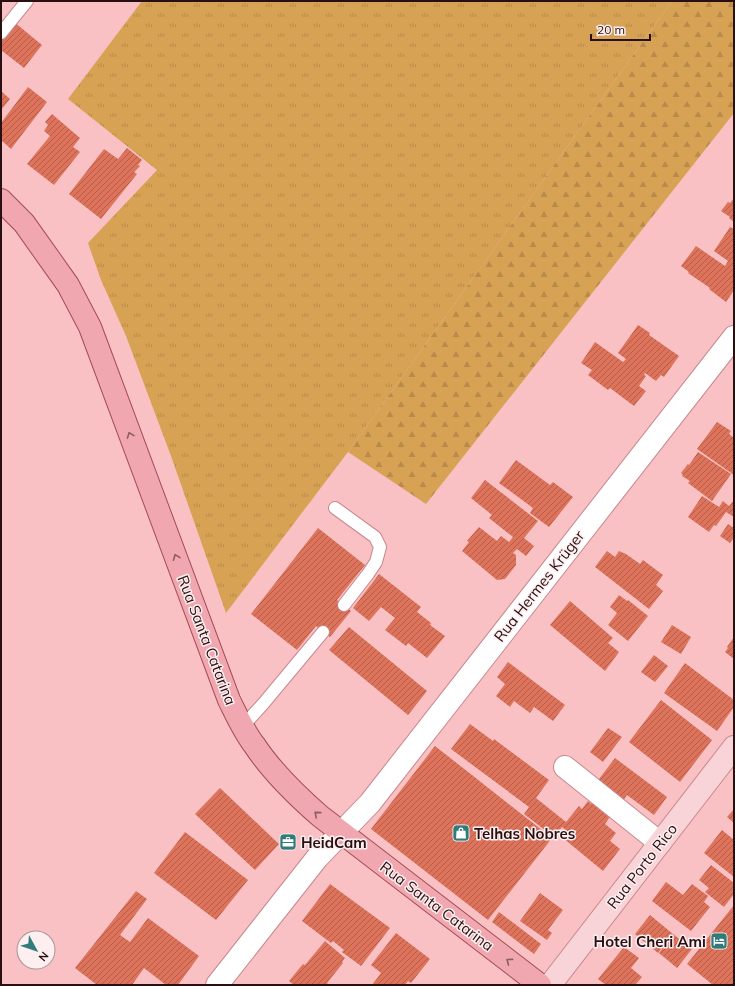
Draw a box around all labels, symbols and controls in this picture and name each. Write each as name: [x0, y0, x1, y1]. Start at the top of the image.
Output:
scale bar: [591, 16, 650, 42]
text: 20 m: [597, 22, 625, 37]
one-way arrow: [127, 432, 135, 439]
street label: Rua Hermes Krüger: [490, 526, 589, 645]
one-way arrow: [172, 553, 180, 560]
street label: Rua Santa Catarina: [174, 572, 240, 708]
one-way arrow: [315, 811, 322, 818]
street label: Rua Porto Rico: [603, 819, 681, 913]
shop icon: Telhas Nobres: [451, 823, 471, 843]
place label: Telhas Nobres: [474, 824, 575, 843]
office icon: HeidCam: [278, 832, 298, 852]
place label: HeidCam: [301, 833, 367, 852]
street label: Rua Santa Catarina: [376, 857, 498, 955]
north arrow: [16, 930, 56, 970]
hotel icon: Hotel Cheri Ami: [709, 931, 729, 951]
place label: Hotel Cheri Ami: [594, 932, 706, 951]
text: N: [36, 949, 52, 964]
one-way arrow: [506, 959, 513, 966]

